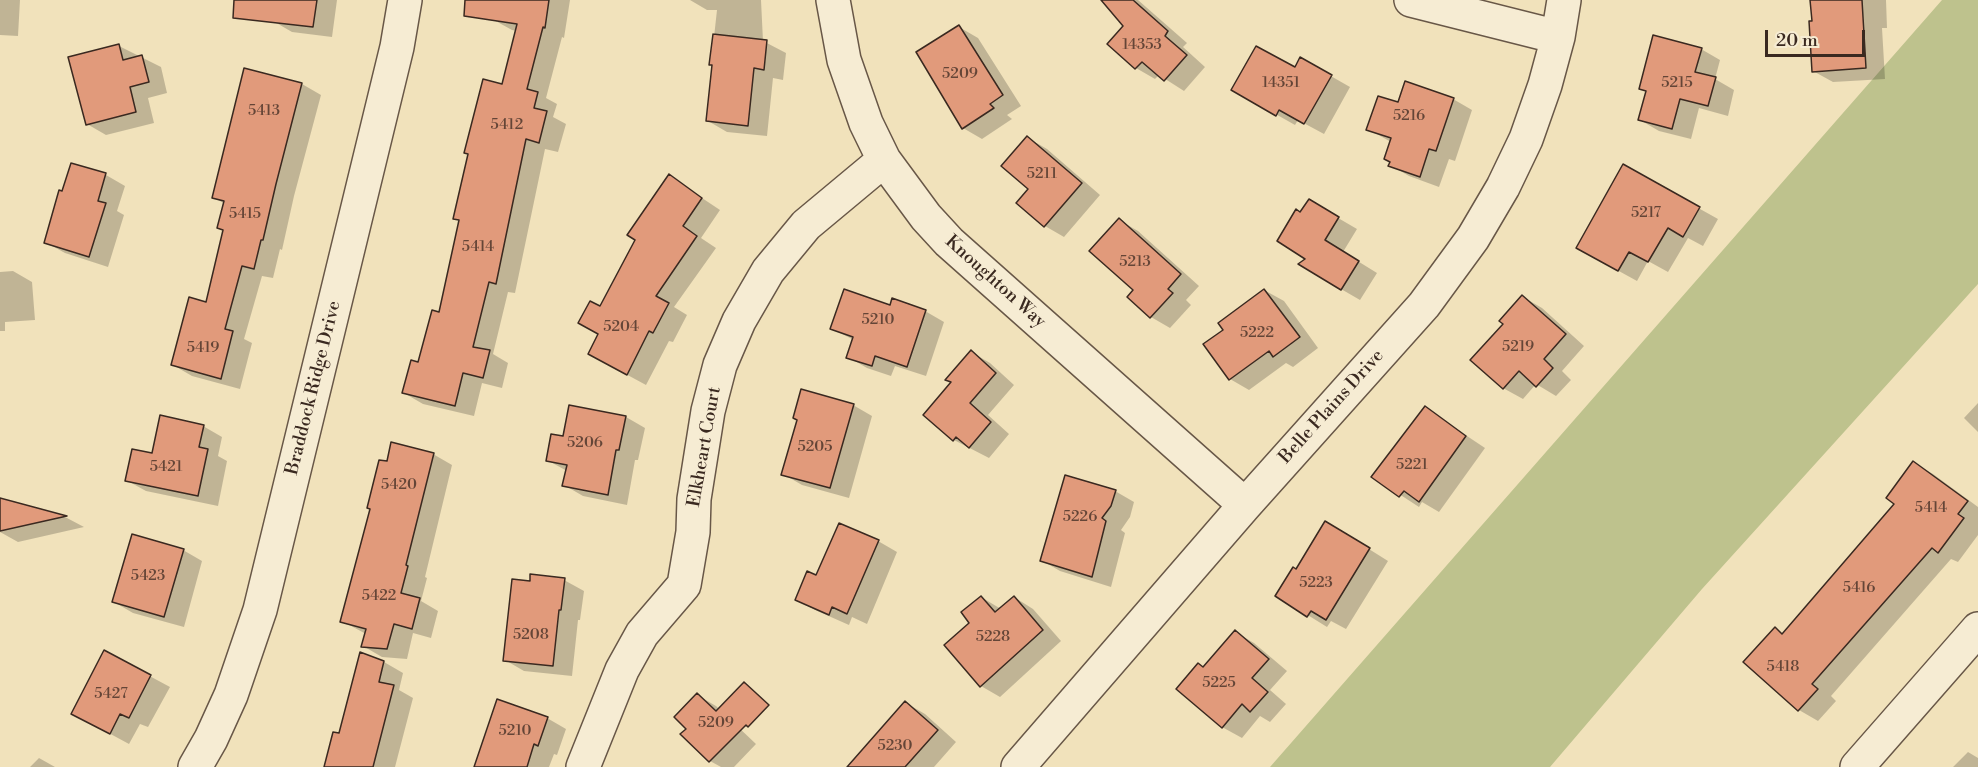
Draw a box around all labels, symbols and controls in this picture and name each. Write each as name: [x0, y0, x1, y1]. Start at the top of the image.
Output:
scale bar: [1768, 18, 1868, 56]
text: 20 m: [1776, 29, 1818, 52]
house number: 14353: [1122, 36, 1162, 54]
house number: 5209: [942, 65, 978, 83]
house number: 14351: [1262, 74, 1300, 92]
house number: 5215: [1661, 74, 1693, 92]
house number: 5413: [248, 102, 280, 120]
house number: 5216: [1393, 107, 1425, 125]
house number: 5412: [491, 116, 523, 134]
house number: 5211: [1027, 165, 1057, 183]
house number: 5217: [1631, 204, 1661, 222]
house number: 5415: [229, 205, 261, 223]
street label: Knoughton Way: [940, 231, 1050, 333]
house number: 5414: [462, 238, 494, 256]
house number: 5213: [1119, 253, 1151, 271]
street label: Braddock Ridge Drive: [282, 299, 346, 477]
house number: 5210: [862, 311, 894, 329]
house number: 5204: [603, 318, 639, 336]
house number: 5222: [1240, 324, 1274, 342]
house number: 5219: [1502, 338, 1534, 356]
house number: 5419: [187, 339, 219, 357]
street label: Belle Plains Drive: [1275, 346, 1389, 468]
street label: Elkheart Court: [684, 385, 726, 509]
house number: 5206: [567, 434, 603, 452]
house number: 5205: [797, 438, 833, 456]
house number: 5221: [1396, 456, 1428, 474]
house number: 5421: [150, 458, 182, 476]
house number: 5420: [381, 476, 417, 494]
house number: 5414: [1915, 499, 1947, 517]
house number: 5226: [1063, 508, 1097, 526]
house number: 5423: [131, 567, 165, 585]
house number: 5223: [1299, 574, 1333, 592]
house number: 5416: [1843, 579, 1875, 597]
house number: 5422: [362, 587, 396, 605]
house number: 5208: [513, 626, 549, 644]
house number: 5228: [976, 628, 1010, 646]
house number: 5418: [1767, 658, 1799, 676]
house number: 5225: [1202, 674, 1236, 692]
house number: 5427: [94, 685, 128, 703]
house number: 5209: [698, 714, 734, 732]
house number: 5210: [499, 722, 531, 740]
house number: 5230: [877, 737, 913, 755]

